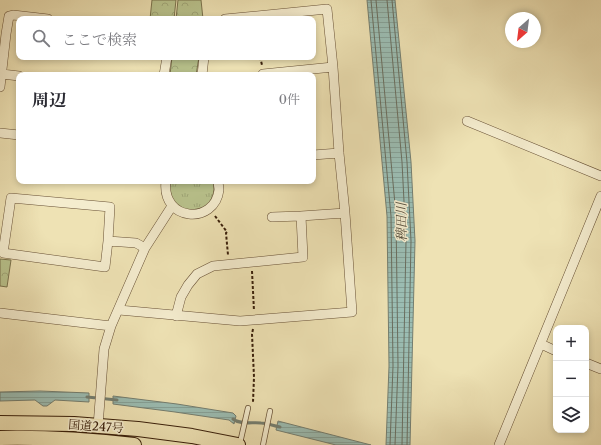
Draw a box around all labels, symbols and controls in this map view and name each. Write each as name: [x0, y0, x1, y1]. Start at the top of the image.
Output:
north arrow: [505, 12, 541, 48]
search box: [16, 16, 316, 60]
icon: search: [30, 27, 52, 49]
text: ここで検索: [62, 30, 137, 49]
text: 周辺: [32, 90, 66, 110]
text: 0件: [279, 91, 300, 107]
water label: 稗田川: [393, 200, 409, 242]
map controls: [553, 325, 589, 433]
button: +: [553, 325, 589, 361]
button: −: [553, 361, 589, 397]
button: layers: [553, 397, 589, 433]
street label: 国道247号: [68, 417, 124, 435]

